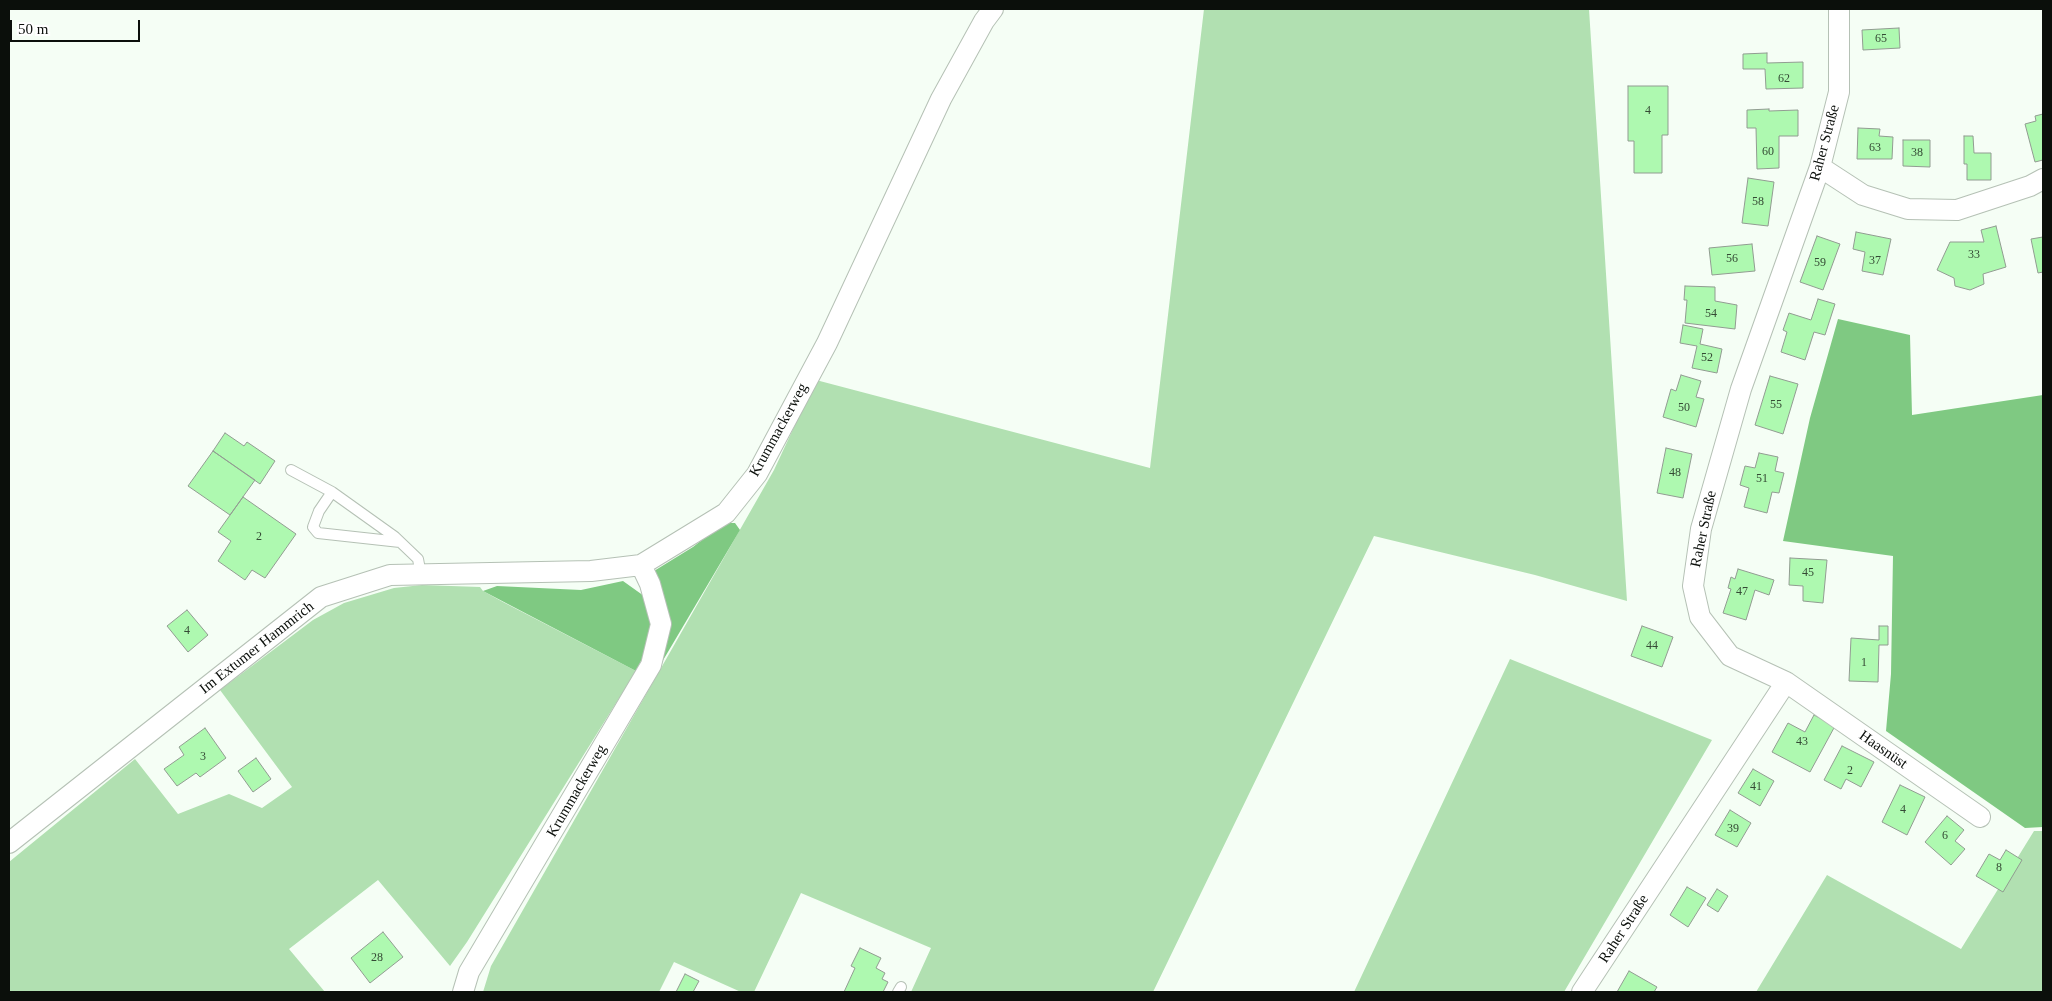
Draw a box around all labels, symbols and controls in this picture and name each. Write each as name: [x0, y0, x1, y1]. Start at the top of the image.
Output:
scale bar: [12, 10, 142, 42]
text: 50 m: [18, 21, 48, 37]
house number: 65: [1875, 32, 1887, 46]
house number: 62: [1778, 72, 1790, 86]
street label: Raher Straße: [1806, 103, 1844, 183]
house number: 4: [1645, 104, 1651, 118]
house number: 63: [1869, 141, 1881, 155]
house number: 60: [1762, 145, 1774, 159]
house number: 38: [1911, 146, 1923, 160]
house number: 58: [1752, 195, 1764, 209]
house number: 33: [1968, 248, 1980, 262]
house number: 56: [1726, 252, 1738, 266]
house number: 37: [1869, 254, 1881, 268]
house number: 59: [1814, 256, 1826, 270]
house number: 54: [1705, 307, 1717, 321]
house number: 52: [1701, 351, 1713, 365]
street label: Krummackerweg: [746, 380, 812, 480]
house number: 55: [1770, 398, 1782, 412]
house number: 50: [1678, 401, 1690, 415]
house number: 48: [1669, 466, 1681, 480]
house number: 51: [1756, 472, 1768, 486]
street label: Raher Straße: [1687, 489, 1721, 569]
house number: 2: [256, 530, 262, 544]
house number: 45: [1802, 566, 1814, 580]
house number: 47: [1736, 585, 1748, 599]
street label: Im Extumer Hammrich: [196, 598, 318, 698]
house number: 4: [184, 624, 190, 638]
house number: 44: [1646, 639, 1658, 653]
house number: 1: [1861, 656, 1867, 670]
street label: Haasnüst: [1855, 727, 1911, 773]
house number: 43: [1796, 735, 1808, 749]
street label: Krummackerweg: [543, 741, 611, 841]
house number: 3: [200, 750, 206, 764]
house number: 2: [1847, 764, 1853, 778]
house number: 41: [1750, 780, 1762, 794]
house number: 4: [1900, 803, 1906, 817]
house number: 39: [1727, 822, 1739, 836]
house number: 6: [1942, 829, 1948, 843]
house number: 8: [1996, 861, 2002, 875]
street label: Raher Straße: [1595, 891, 1653, 967]
house number: 28: [371, 951, 383, 965]

